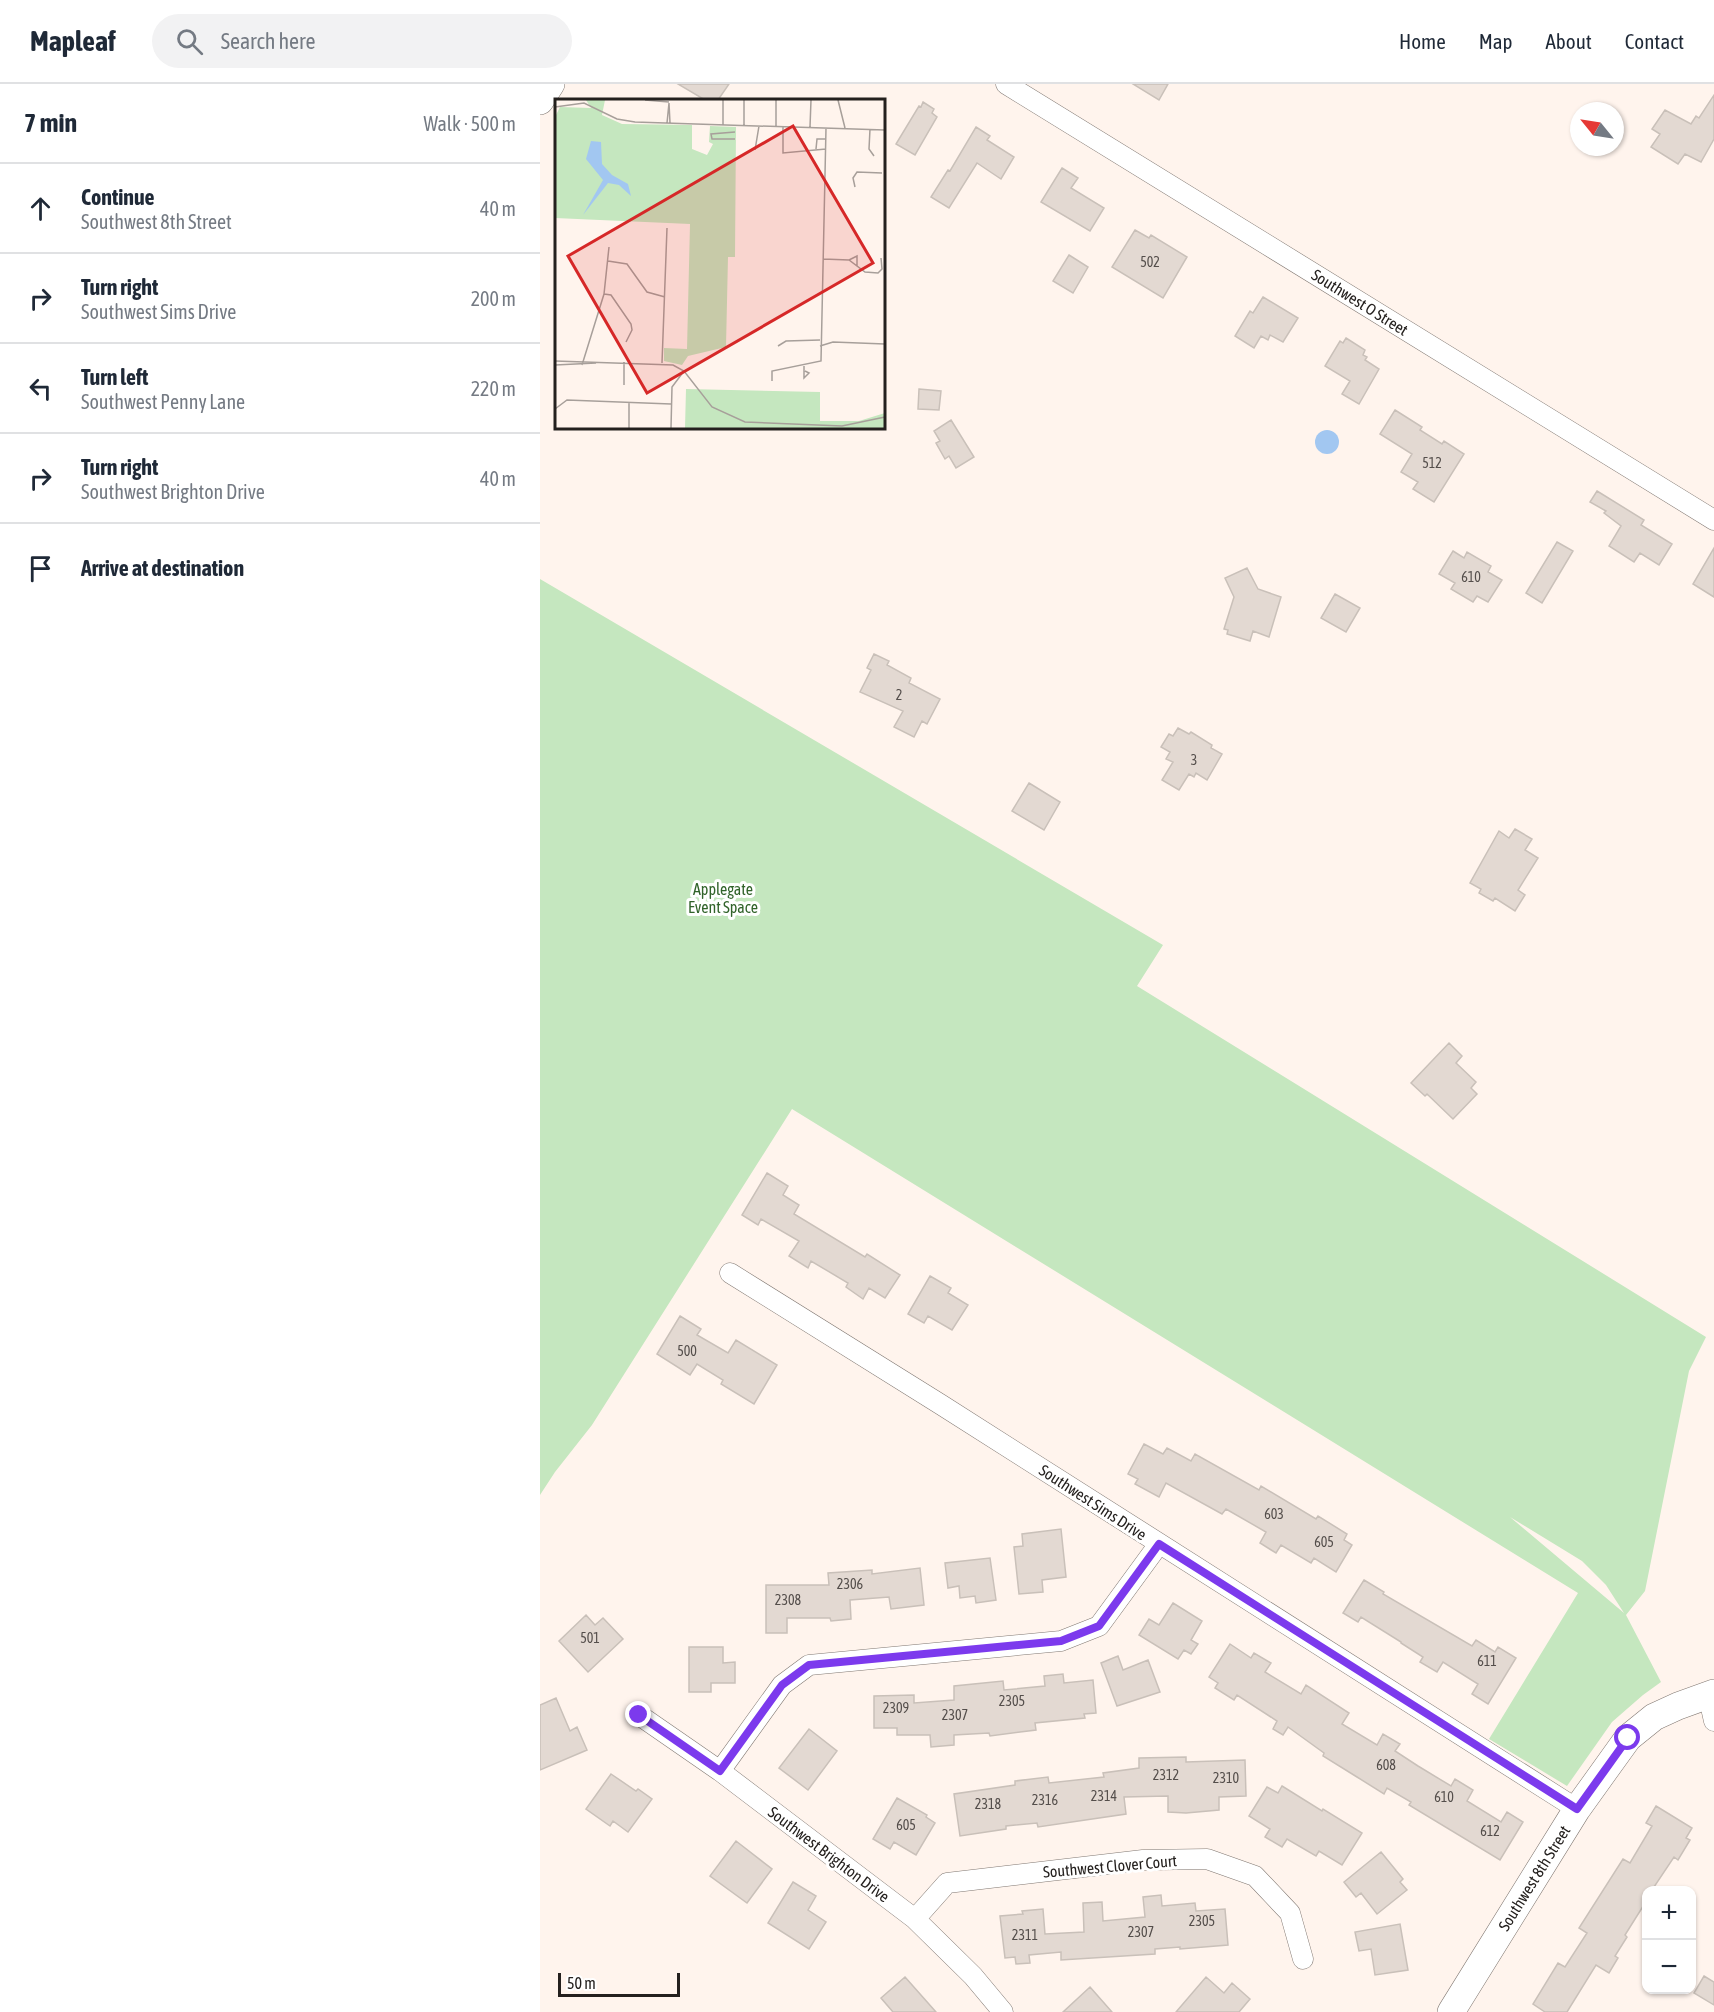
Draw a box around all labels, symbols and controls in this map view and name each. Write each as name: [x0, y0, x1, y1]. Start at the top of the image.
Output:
search box: [152, 14, 572, 68]
text: Mapleaf: [30, 25, 116, 57]
icon: search: [173, 25, 206, 58]
text: Search here: [221, 28, 316, 54]
text: Home: [1399, 29, 1446, 53]
text: Map: [1479, 29, 1513, 53]
text: About: [1546, 29, 1592, 53]
text: Contact: [1625, 29, 1684, 53]
inset map: [555, 99, 885, 429]
north arrow: [1570, 102, 1624, 156]
text: 7 min: [24, 108, 77, 138]
text: Walk · 500 m: [424, 112, 516, 135]
text: Continue: [81, 184, 155, 210]
icon: ahead: [24, 192, 57, 225]
text: 40 m: [480, 197, 516, 220]
text: Southwest 8th Street: [81, 210, 232, 233]
house number: 502: [1140, 254, 1160, 270]
street label: Southwest O Street: [1309, 265, 1412, 339]
text: Turn right: [81, 274, 158, 300]
icon: right: [24, 282, 57, 315]
text: 200 m: [471, 287, 516, 310]
text: Southwest Sims Drive: [81, 300, 236, 323]
text: Turn left: [81, 364, 148, 390]
icon: left: [24, 372, 57, 405]
text: 220 m: [471, 377, 516, 400]
text: Southwest Penny Lane: [81, 390, 245, 413]
text: Turn right: [81, 454, 158, 480]
house number: 512: [1422, 455, 1442, 471]
icon: right: [24, 462, 57, 495]
text: 40 m: [480, 467, 516, 490]
text: Southwest Brighton Drive: [81, 480, 265, 503]
icon: arrive: [24, 552, 57, 585]
text: Arrive at destination: [81, 555, 244, 581]
house number: 610: [1461, 569, 1481, 585]
house number: 2: [896, 687, 902, 703]
house number: 3: [1191, 752, 1197, 768]
park label: Applegate Event Space: [688, 880, 758, 917]
house number: 500: [677, 1343, 697, 1359]
street label: Southwest Sims Drive: [1036, 1461, 1150, 1543]
house number: 603: [1264, 1506, 1284, 1522]
house number: 605: [1314, 1534, 1334, 1550]
house number: 2306: [837, 1576, 864, 1592]
house number: 2308: [775, 1592, 802, 1608]
house number: 501: [580, 1630, 600, 1646]
house number: 611: [1477, 1653, 1497, 1669]
house number: 2305: [999, 1693, 1025, 1709]
house number: 2309: [883, 1700, 909, 1716]
route end: [625, 1701, 651, 1727]
house number: 2307: [942, 1707, 968, 1723]
route start: [1614, 1724, 1640, 1750]
house number: 608: [1376, 1757, 1396, 1773]
house number: 2312: [1153, 1767, 1179, 1783]
house number: 2310: [1213, 1770, 1240, 1786]
house number: 2314: [1091, 1788, 1118, 1804]
house number: 610: [1434, 1789, 1454, 1805]
house number: 2316: [1032, 1792, 1059, 1808]
house number: 2318: [975, 1796, 1002, 1812]
street label: Southwest Brighton Drive: [764, 1803, 893, 1906]
house number: 605: [896, 1817, 916, 1833]
street label: Southwest 8th Street: [1494, 1822, 1574, 1934]
house number: 612: [1480, 1823, 1500, 1839]
street label: Southwest Clover Court: [1042, 1851, 1178, 1881]
map controls: [1642, 1886, 1696, 1994]
button: +: [1642, 1886, 1696, 1940]
house number: 2305: [1189, 1913, 1215, 1929]
house number: 2307: [1128, 1924, 1154, 1940]
house number: 2311: [1012, 1927, 1038, 1943]
button: −: [1642, 1940, 1696, 1994]
scale bar: [558, 1970, 680, 1998]
text: 50 m: [567, 1974, 596, 1992]

